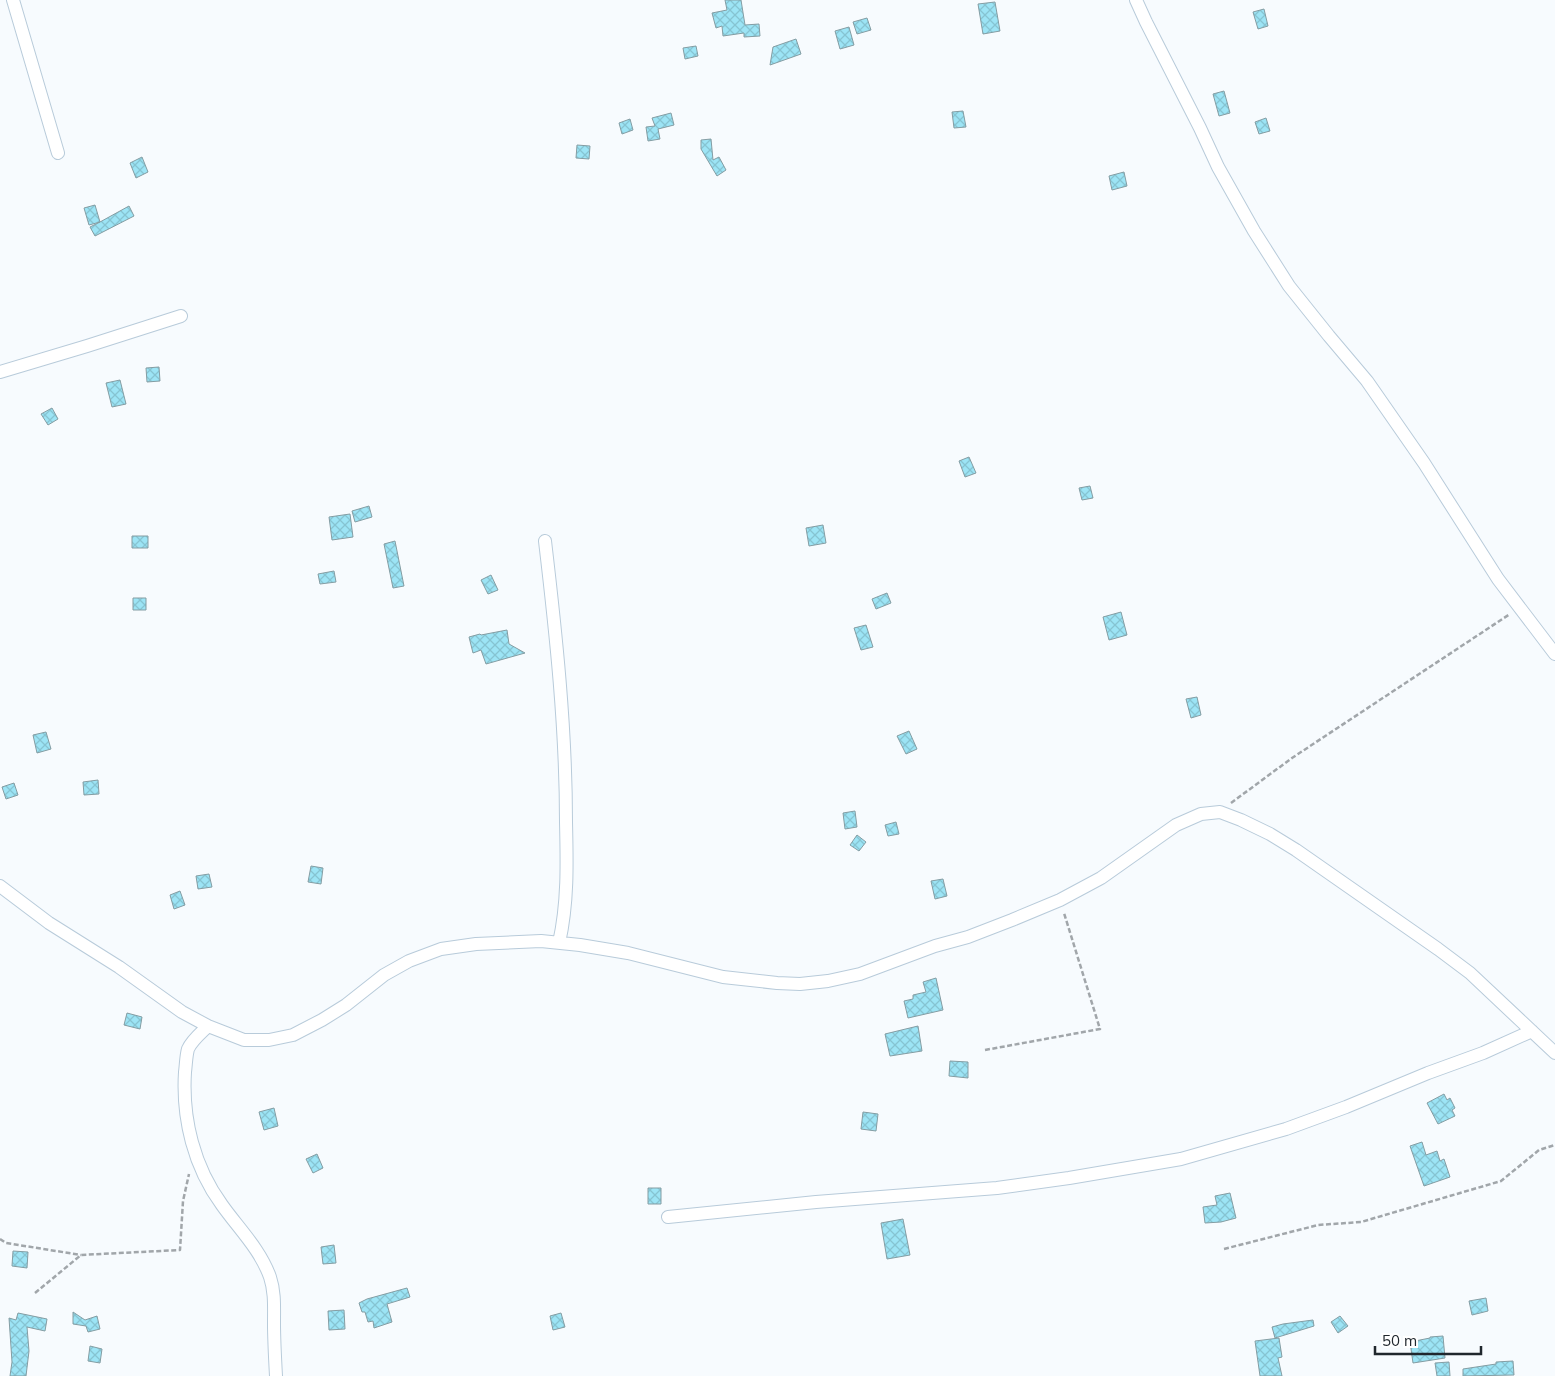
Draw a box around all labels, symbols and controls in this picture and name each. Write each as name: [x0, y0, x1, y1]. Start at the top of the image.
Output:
scale bar: [1375, 1324, 1481, 1356]
text: 50 m: [1382, 1331, 1417, 1350]

